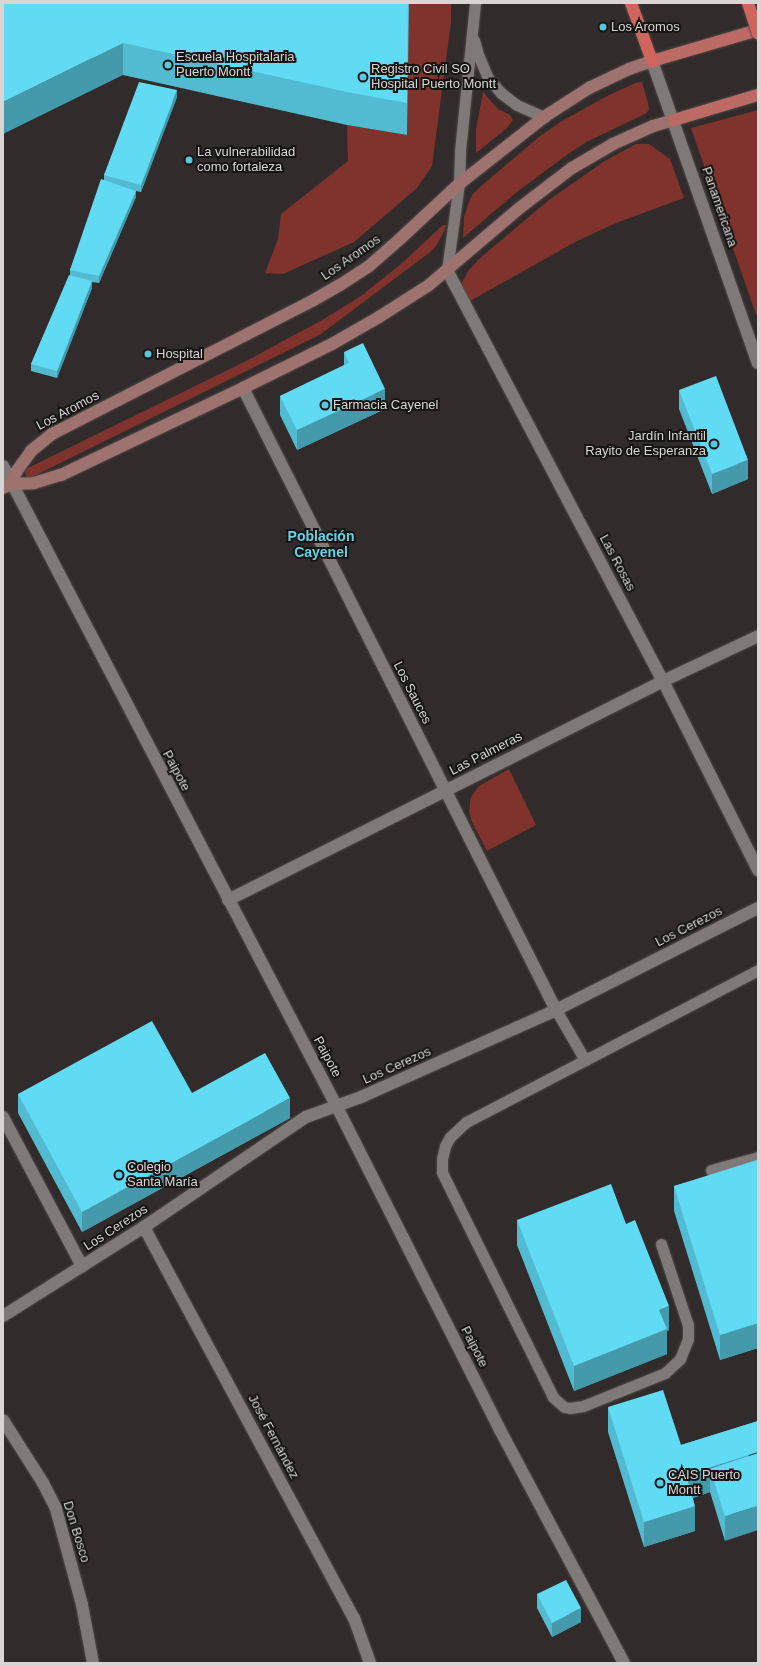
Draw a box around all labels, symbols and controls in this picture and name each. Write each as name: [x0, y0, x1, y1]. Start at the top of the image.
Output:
place label: Los Aromos: [611, 19, 680, 35]
marker: Los Aromos: [598, 22, 608, 32]
place label: Escuela Hospitalaria Puerto Montt: [176, 50, 295, 81]
marker: Escuela Hospitalaria Puerto Montt: [163, 60, 173, 70]
place label: Registro Civil SO Hospital Puerto Montt: [371, 62, 496, 93]
marker: Registro Civil SO Hospital Puerto Montt: [358, 72, 368, 82]
place label: La vulnerabilidad como fortaleza: [197, 145, 295, 176]
marker: La vulnerabilidad como fortaleza: [184, 155, 194, 165]
street label: Panamericana: [698, 165, 740, 249]
street label: Los Aromos: [318, 232, 384, 284]
place label: Hospital: [156, 346, 203, 362]
marker: Hospital: [143, 349, 153, 359]
street label: Los Aromos: [34, 388, 102, 434]
place label: Farmacia Cayenel: [333, 397, 438, 413]
marker: Farmacia Cayenel: [320, 400, 330, 410]
place label: Jardín Infantil Rayito de Esperanza: [585, 429, 706, 460]
marker: Jardín Infantil Rayito de Esperanza: [709, 439, 719, 449]
district label: Población Cayenel: [288, 528, 354, 560]
street label: Las Rosas: [596, 532, 638, 594]
street label: Los Sauces: [390, 659, 434, 727]
street label: Las Palmeras: [447, 729, 525, 779]
street label: Paipote: [159, 748, 193, 794]
street label: Los Cerezos: [653, 903, 725, 951]
street label: Paipote: [310, 1034, 344, 1080]
street label: Los Cerezos: [360, 1044, 434, 1088]
place label: Colegio Santa María: [127, 1160, 198, 1191]
marker: Colegio Santa María: [114, 1170, 124, 1180]
street label: Los Cerezos: [81, 1202, 151, 1254]
street label: Paipote: [457, 1324, 491, 1370]
street label: José Fernández: [244, 1392, 302, 1482]
place label: CAIS Puerto Montt: [668, 1468, 740, 1499]
marker: CAIS Puerto Montt: [655, 1478, 665, 1488]
street label: Don Bosco: [59, 1499, 93, 1565]

